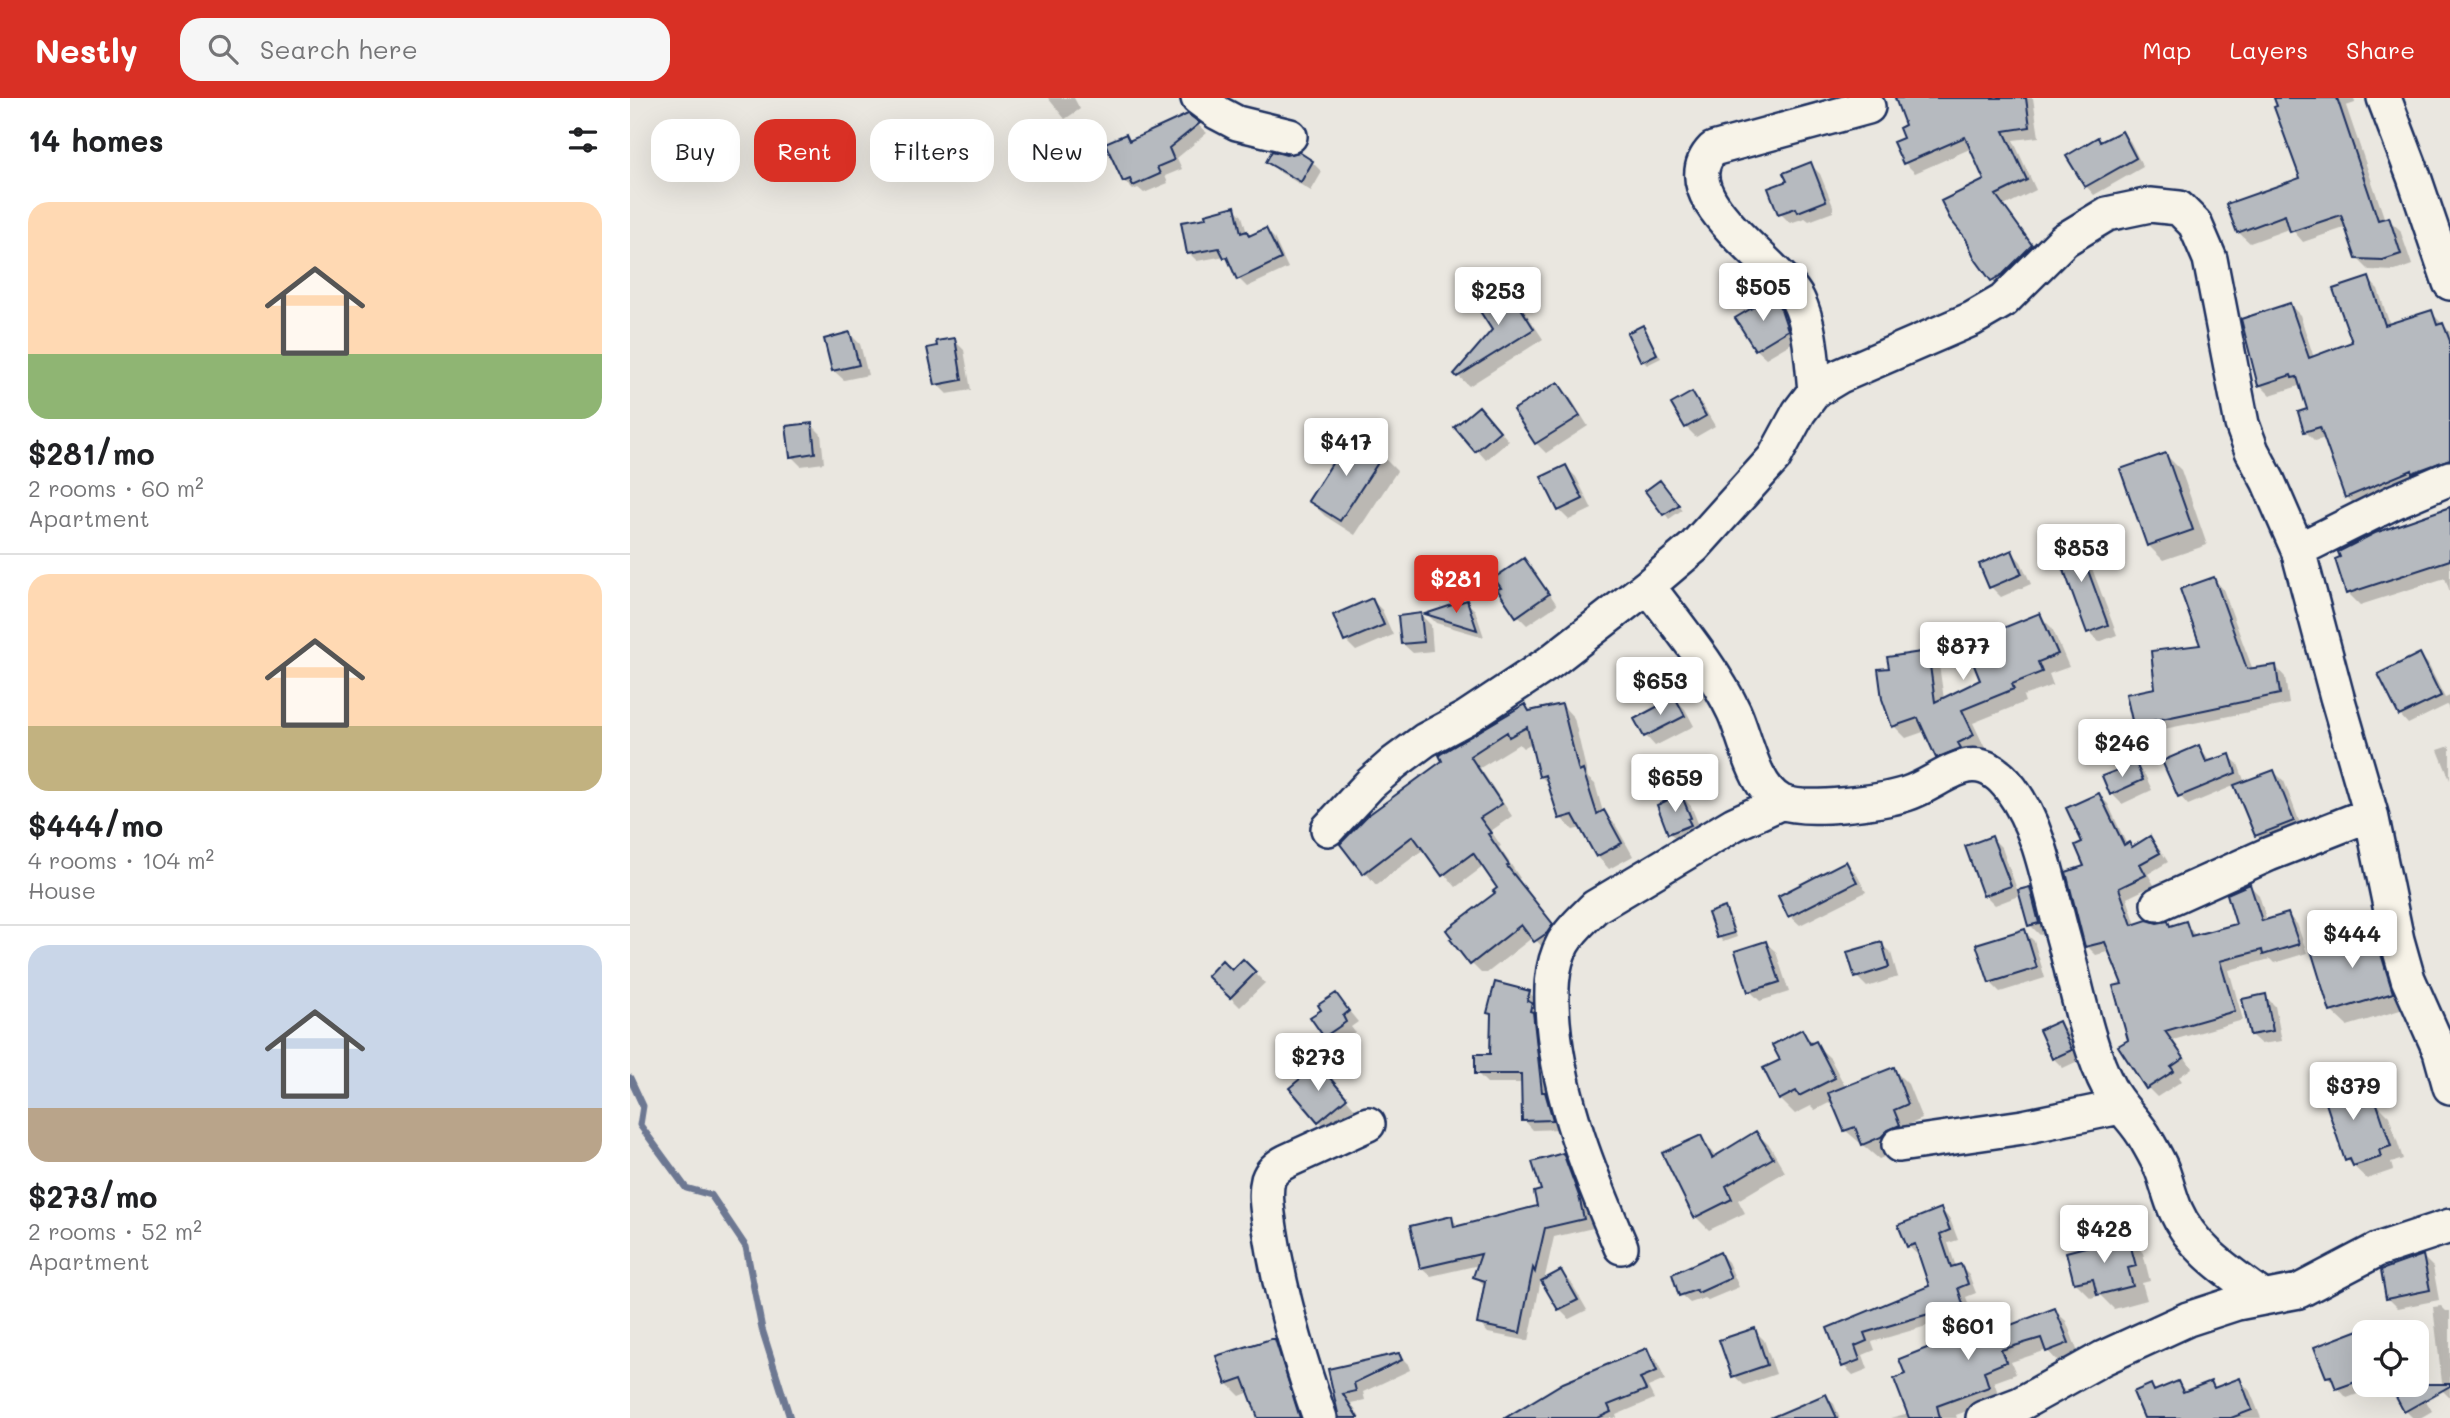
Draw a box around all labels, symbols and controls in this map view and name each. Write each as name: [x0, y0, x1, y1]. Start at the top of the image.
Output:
search box: [180, 18, 670, 81]
text: Nestly: [35, 28, 138, 71]
icon: search: [204, 30, 242, 68]
text: Search here: [260, 32, 418, 66]
text: Map: [2143, 34, 2191, 65]
text: Layers: [2229, 34, 2308, 65]
text: Share: [2346, 34, 2415, 65]
chip: Buy: [651, 119, 740, 182]
chip: Rent: [754, 119, 856, 182]
chip: Filters: [870, 119, 994, 182]
chip: New: [1008, 119, 1107, 182]
text: 14 homes: [28, 120, 164, 160]
icon: filters: [564, 121, 602, 159]
icon: home: [252, 248, 378, 374]
pin: $505: [1722, 264, 1804, 323]
pin: $253: [1457, 268, 1539, 327]
text: $505: [1735, 271, 1791, 301]
text: $253: [1471, 275, 1525, 305]
pin: $417: [1305, 418, 1387, 478]
text: $417: [1320, 426, 1372, 456]
text: $281/mo: [28, 433, 155, 473]
text: 2 rooms · 60 m²: [28, 473, 204, 503]
text: Apartment: [28, 503, 150, 533]
pin: $853: [2040, 524, 2122, 584]
text: $853: [2053, 532, 2109, 562]
pin: $281: [1415, 556, 1497, 615]
text: $281: [1430, 563, 1482, 593]
icon: home: [252, 620, 378, 746]
pin: $877: [1922, 622, 2004, 682]
text: $877: [1936, 630, 1990, 660]
pin: $653: [1619, 658, 1701, 717]
text: $653: [1632, 665, 1688, 695]
pin: $246: [2081, 720, 2163, 779]
text: $246: [2094, 727, 2150, 757]
pin: $659: [1634, 754, 1716, 814]
text: $659: [1647, 762, 1703, 792]
text: $444/mo: [28, 805, 163, 845]
text: 4 rooms · 104 m²: [28, 845, 214, 875]
text: House: [28, 875, 96, 905]
pin: $444: [2311, 910, 2393, 970]
text: $444: [2323, 918, 2381, 948]
icon: home: [252, 991, 378, 1117]
pin: $273: [1277, 1034, 1359, 1093]
text: $273: [1291, 1041, 1345, 1071]
pin: $379: [2312, 1062, 2394, 1122]
text: $379: [2326, 1070, 2380, 1100]
text: $273/mo: [28, 1176, 158, 1216]
pin: $428: [2063, 1206, 2145, 1265]
text: $428: [2076, 1213, 2132, 1243]
text: 2 rooms · 52 m²: [28, 1216, 202, 1246]
text: Apartment: [28, 1246, 150, 1276]
pin: $601: [1927, 1302, 2009, 1362]
text: $601: [1941, 1310, 1995, 1340]
map controls: [2352, 1320, 2429, 1397]
button: locate: [2352, 1320, 2429, 1397]

